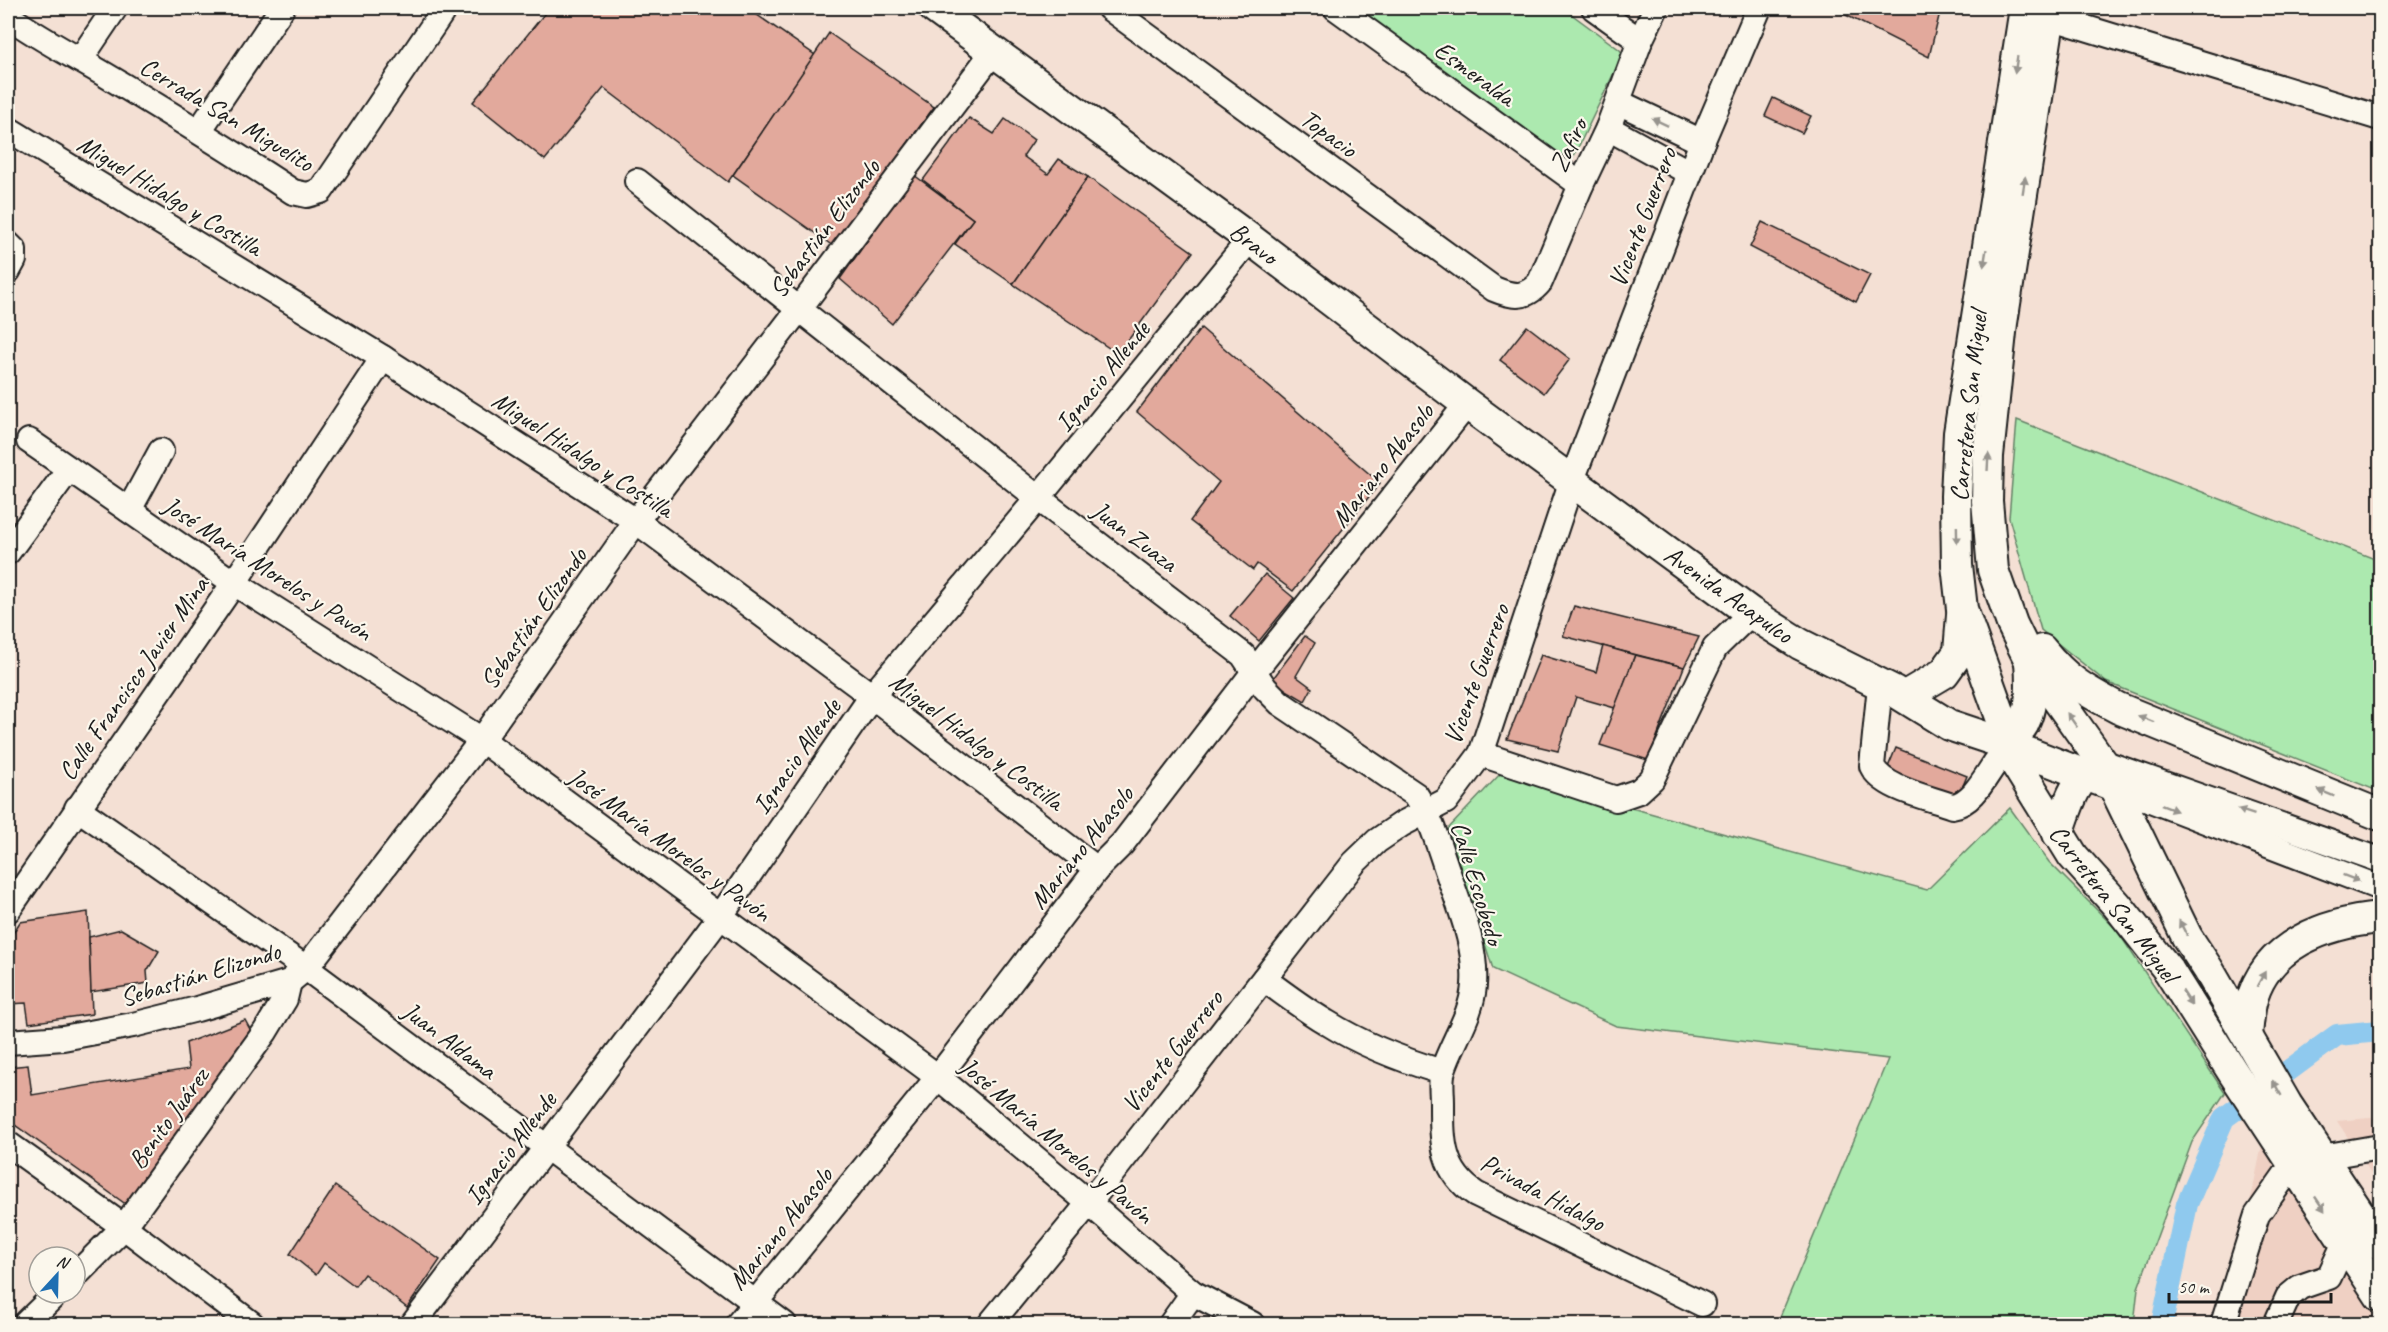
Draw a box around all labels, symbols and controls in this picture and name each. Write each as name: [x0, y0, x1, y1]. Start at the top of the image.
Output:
street label: Esmeralda: [1428, 33, 1524, 115]
street label: Cerrada San Miguelito: [134, 50, 321, 180]
one-way arrow: [2011, 56, 2020, 75]
street label: Topacio: [1294, 102, 1365, 166]
street label: Zafiro: [1542, 111, 1596, 177]
one-way arrow: [1652, 117, 1669, 126]
street label: Miguel Hidalgo y Costilla: [71, 127, 270, 265]
street label: Vicente Guerrero: [1601, 141, 1685, 292]
street label: Sebastián Elizondo: [761, 151, 888, 304]
one-way arrow: [2019, 175, 2028, 194]
street label: Bravo: [1223, 215, 1287, 274]
one-way arrow: [1981, 249, 1990, 268]
street label: Carretera San Miguel: [1942, 305, 1995, 503]
street label: Ignacio Allende: [1048, 313, 1158, 438]
street label: Miguel Hidalgo y Costilla: [486, 383, 682, 527]
street label: Mariano Abasolo: [1324, 395, 1442, 534]
one-way arrow: [1984, 452, 1993, 471]
street label: José María Morelos y Pavón: [155, 487, 380, 649]
street label: Juan Zuaza: [1084, 492, 1185, 580]
one-way arrow: [1952, 525, 1962, 544]
street label: Avenida Acapulco: [1658, 538, 1801, 652]
street label: Sebastián Elizondo: [472, 540, 595, 696]
street label: Calle Francisco Javier Mina: [51, 569, 217, 787]
street label: Vicente Guerrero: [1436, 598, 1518, 749]
street label: Miguel Hidalgo y Costilla: [883, 665, 1072, 819]
street label: Ignacio Allende: [745, 691, 849, 820]
one-way arrow: [2066, 712, 2078, 728]
one-way arrow: [2137, 714, 2155, 723]
street label: José María Morelos y Pavón: [560, 759, 779, 930]
street label: Mariano Abasolo: [1022, 778, 1142, 915]
one-way arrow: [2317, 788, 2335, 798]
one-way arrow: [2160, 803, 2178, 813]
one-way arrow: [2237, 807, 2255, 817]
street label: Calle Escobedo: [1443, 817, 1513, 952]
street label: Carretera San Miguel: [2042, 818, 2188, 992]
one-way arrow: [2342, 873, 2360, 883]
one-way arrow: [2178, 920, 2188, 937]
street label: Sebastián Elizondo: [116, 934, 286, 1014]
one-way arrow: [2256, 971, 2266, 988]
street label: Vicente Guerrero: [1114, 982, 1232, 1119]
one-way arrow: [2181, 990, 2192, 1006]
street label: Juan Aldama: [394, 993, 505, 1088]
street label: José María Morelos y Pavón: [952, 1048, 1161, 1232]
street label: Benito Juárez: [121, 1059, 218, 1175]
one-way arrow: [2272, 1080, 2283, 1096]
street label: Ignacio Allende: [457, 1084, 565, 1211]
street label: Privada Hidalgo: [1475, 1146, 1612, 1240]
street label: Mariano Abasolo: [721, 1159, 841, 1296]
one-way arrow: [2314, 1196, 2325, 1212]
north arrow: [27, 1245, 87, 1305]
text: N: [54, 1251, 73, 1274]
scale bar: [2169, 1266, 2331, 1304]
text: 50 m: [2178, 1276, 2211, 1298]

